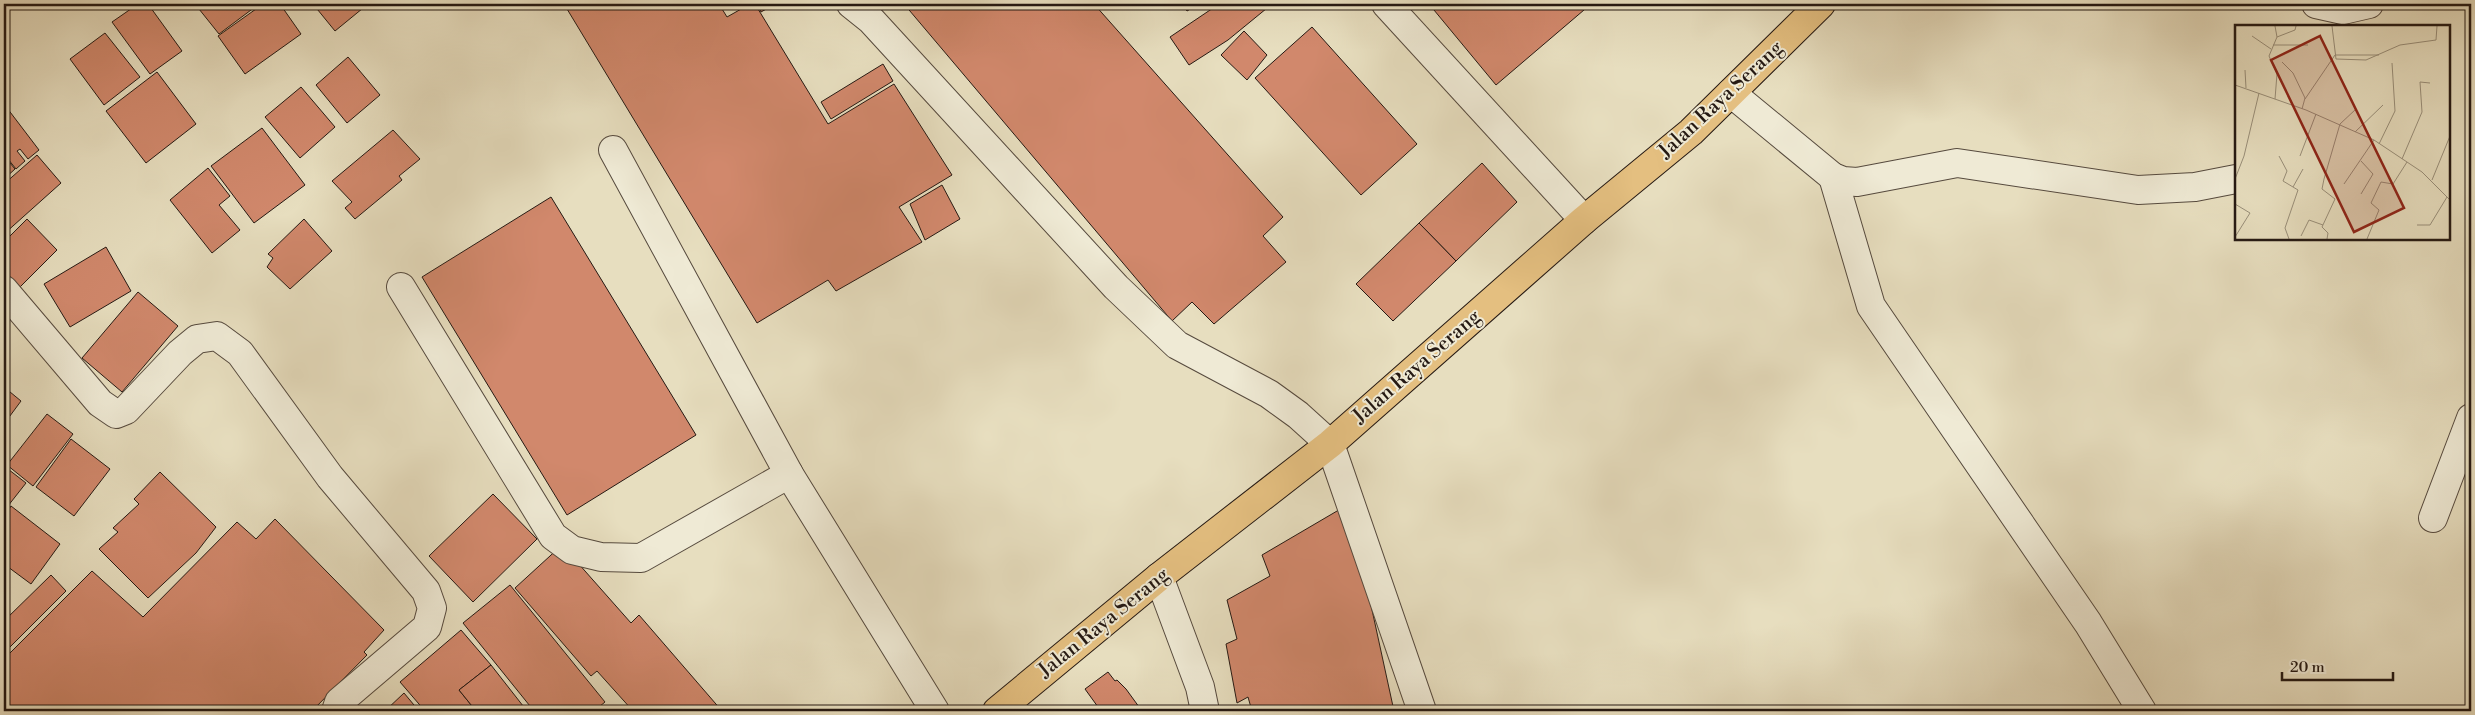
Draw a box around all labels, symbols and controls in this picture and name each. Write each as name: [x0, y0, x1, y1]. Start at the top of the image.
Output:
inset map: [2235, 25, 2450, 240]
street label: Jalan Raya Serang: [1653, 35, 1789, 165]
street label: Jalan Raya Serang: [1347, 304, 1487, 430]
street label: Jalan Raya Serang: [1033, 562, 1175, 684]
scale bar: [2282, 650, 2394, 682]
text: 20 m: [2290, 658, 2325, 677]

